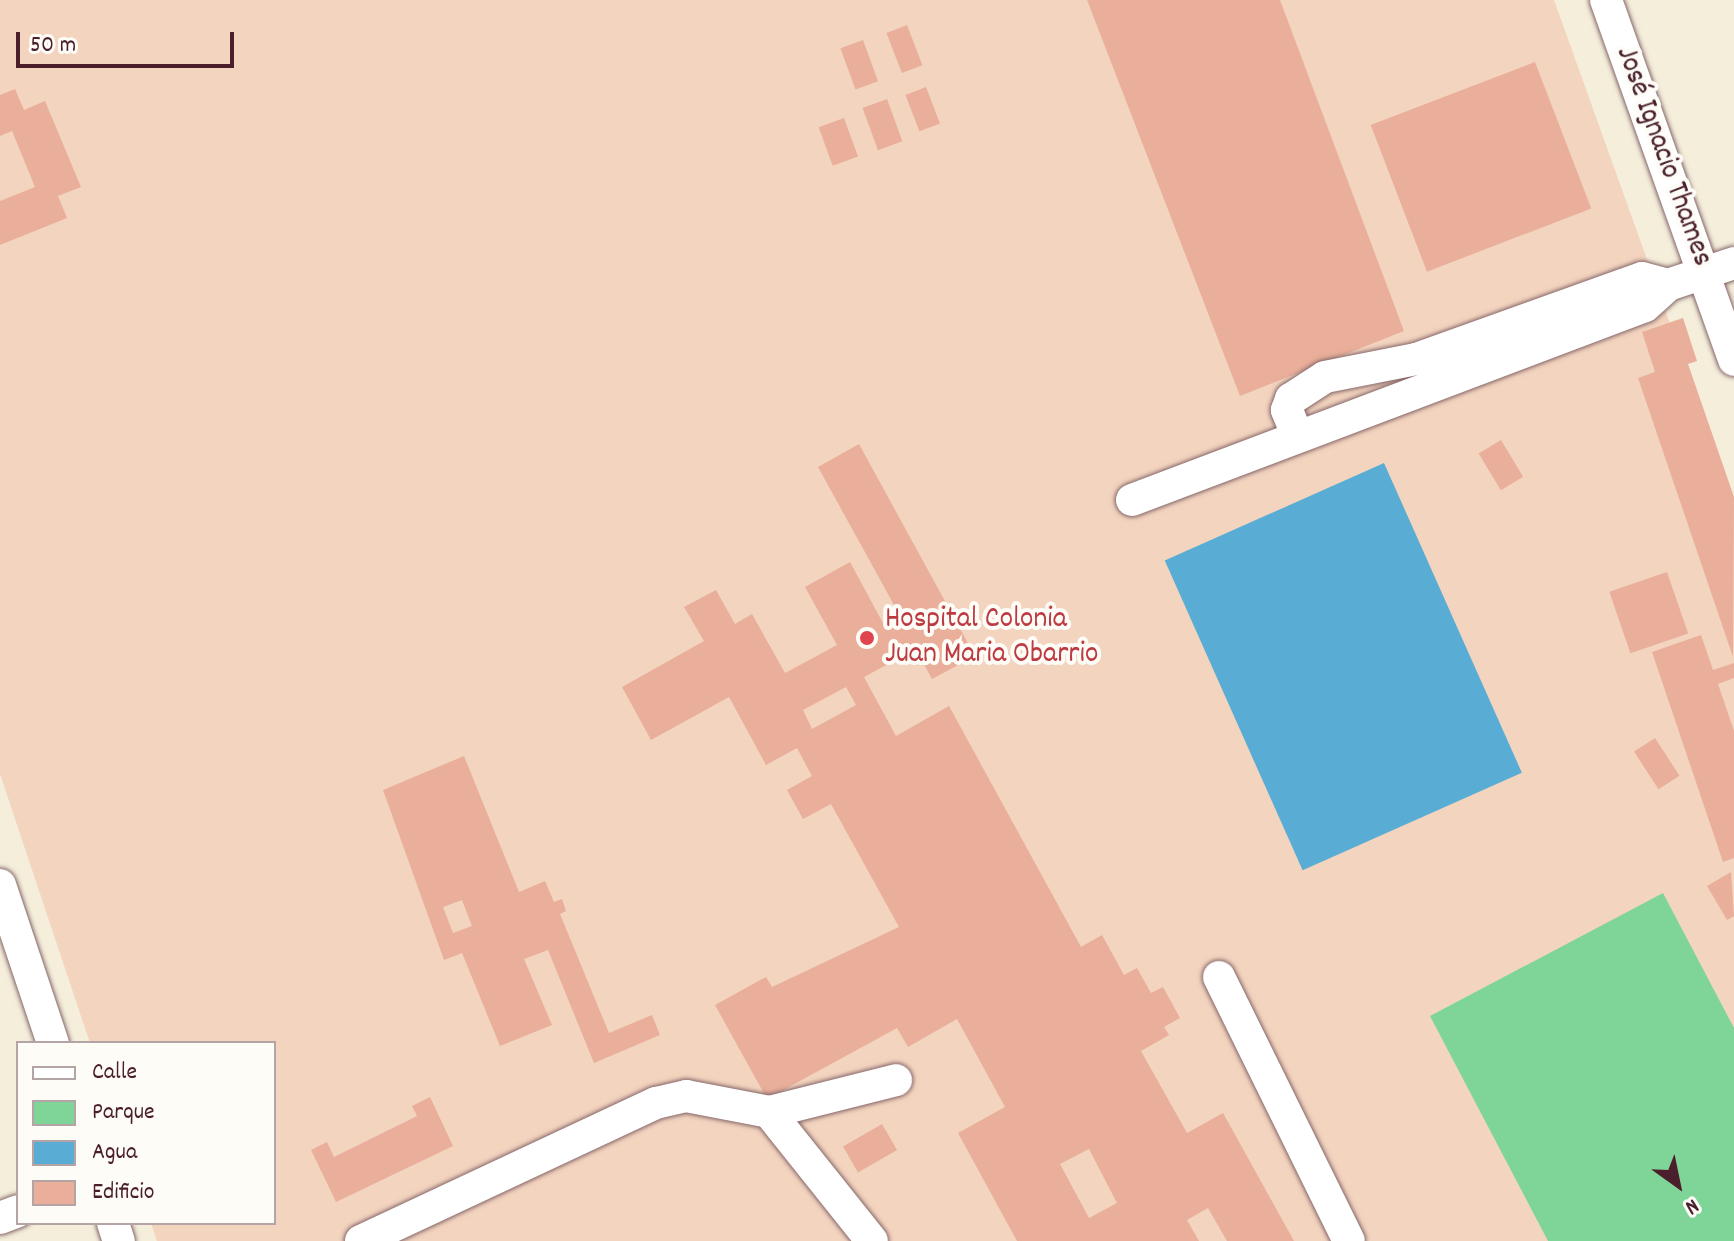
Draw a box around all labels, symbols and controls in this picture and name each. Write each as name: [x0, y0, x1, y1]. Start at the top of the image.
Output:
scale bar: [20, 16, 238, 66]
text: 50 m: [30, 29, 76, 63]
street label: José Ignacio Thames: [1606, 42, 1718, 272]
place label: Hospital Colonia Juan Maria Obarrio: [885, 603, 1098, 674]
marker: Hospital Colonia Juan Maria Obarrio: [856, 627, 878, 649]
legend: [16, 1041, 276, 1225]
text: Calle: [92, 1056, 137, 1090]
text: Parque: [92, 1096, 155, 1130]
text: Agua: [92, 1136, 137, 1170]
north arrow: [1638, 1145, 1718, 1225]
text: Edificio: [92, 1176, 154, 1210]
text: N: [1678, 1190, 1704, 1222]

